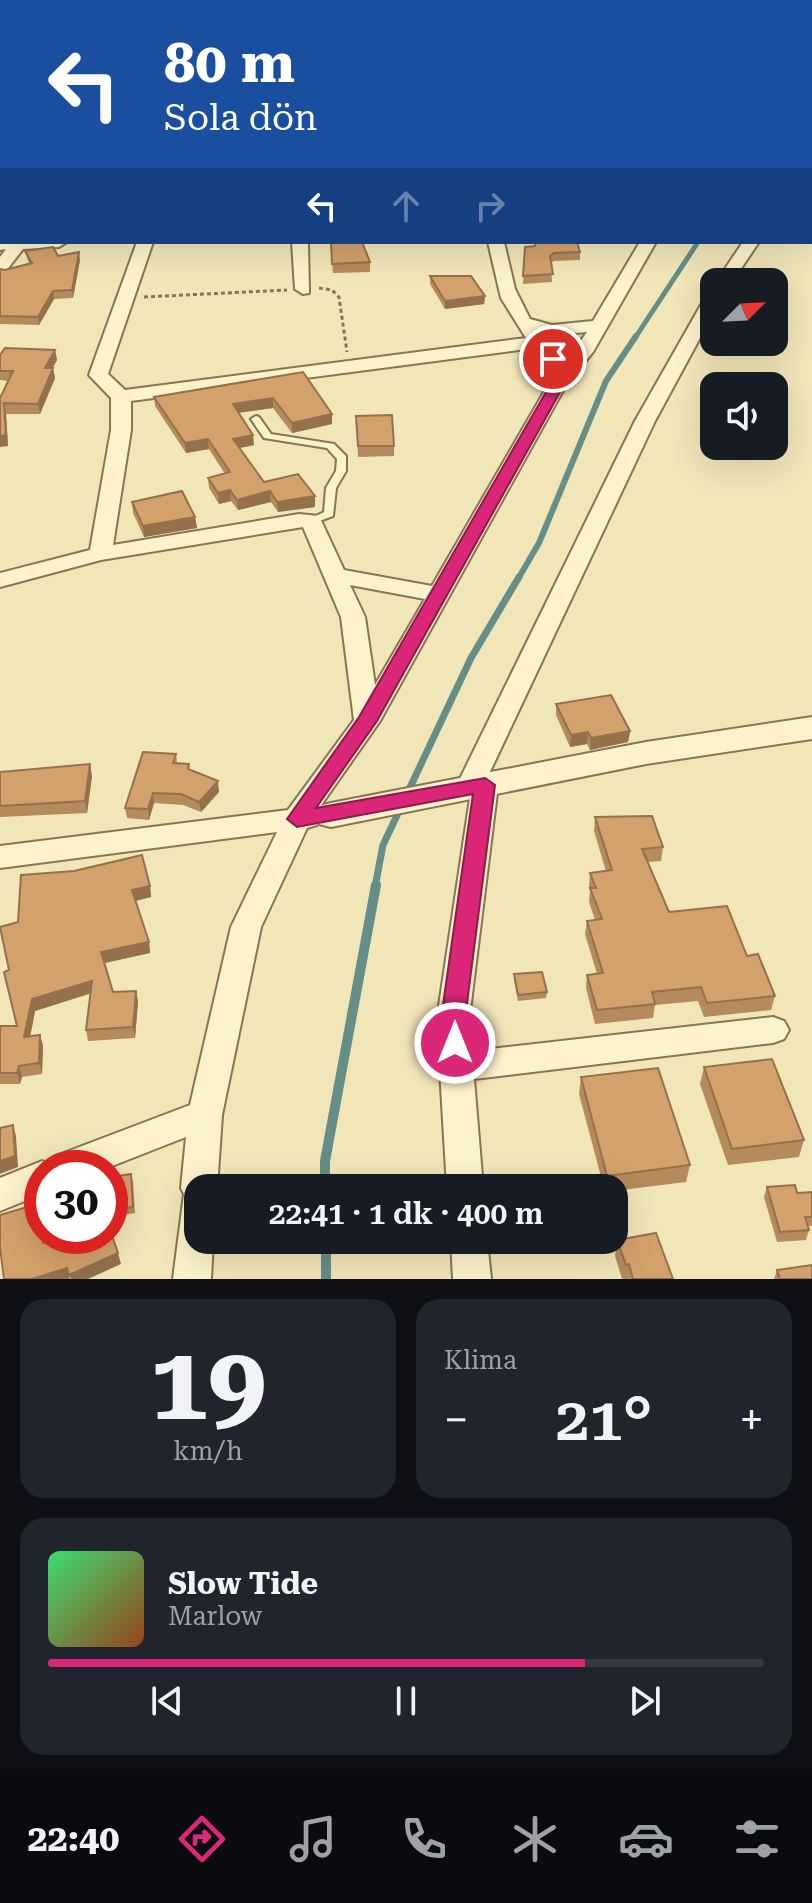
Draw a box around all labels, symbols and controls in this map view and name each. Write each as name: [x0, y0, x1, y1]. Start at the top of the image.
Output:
text: 80 m: [164, 30, 295, 96]
icon: left: [32, 32, 136, 136]
text: Sola dön: [164, 97, 317, 139]
icon: left: [300, 184, 344, 228]
icon: ahead: [384, 184, 428, 228]
icon: right: [468, 184, 512, 228]
north arrow: [700, 268, 788, 356]
map controls: [700, 268, 788, 460]
pin: [519, 325, 587, 393]
icon: arrive: [531, 337, 575, 381]
button: sound: [700, 372, 788, 460]
position arrow: [413, 1001, 497, 1085]
speed limit sign: 30: [24, 1150, 128, 1254]
text: 22:41 · 1 dk · 400 m: [269, 1196, 543, 1231]
text: 19: [150, 1323, 266, 1444]
text: Klima: [444, 1345, 517, 1375]
text: 21°: [556, 1384, 652, 1455]
text: −: [444, 1394, 469, 1446]
text: +: [739, 1394, 764, 1446]
text: km/h: [173, 1436, 243, 1466]
text: Slow Tide: [168, 1566, 318, 1601]
text: Marlow: [168, 1601, 262, 1631]
icon: previous: [145, 1679, 189, 1723]
icon: pause: [384, 1679, 428, 1723]
icon: next: [623, 1679, 667, 1723]
icon: directions: [174, 1811, 230, 1867]
icon: music: [285, 1811, 341, 1867]
icon: phone: [396, 1811, 452, 1867]
icon: climate: [507, 1811, 563, 1867]
icon: car: [618, 1811, 674, 1867]
icon: filters: [729, 1811, 785, 1867]
text: 22:40: [27, 1818, 119, 1860]

